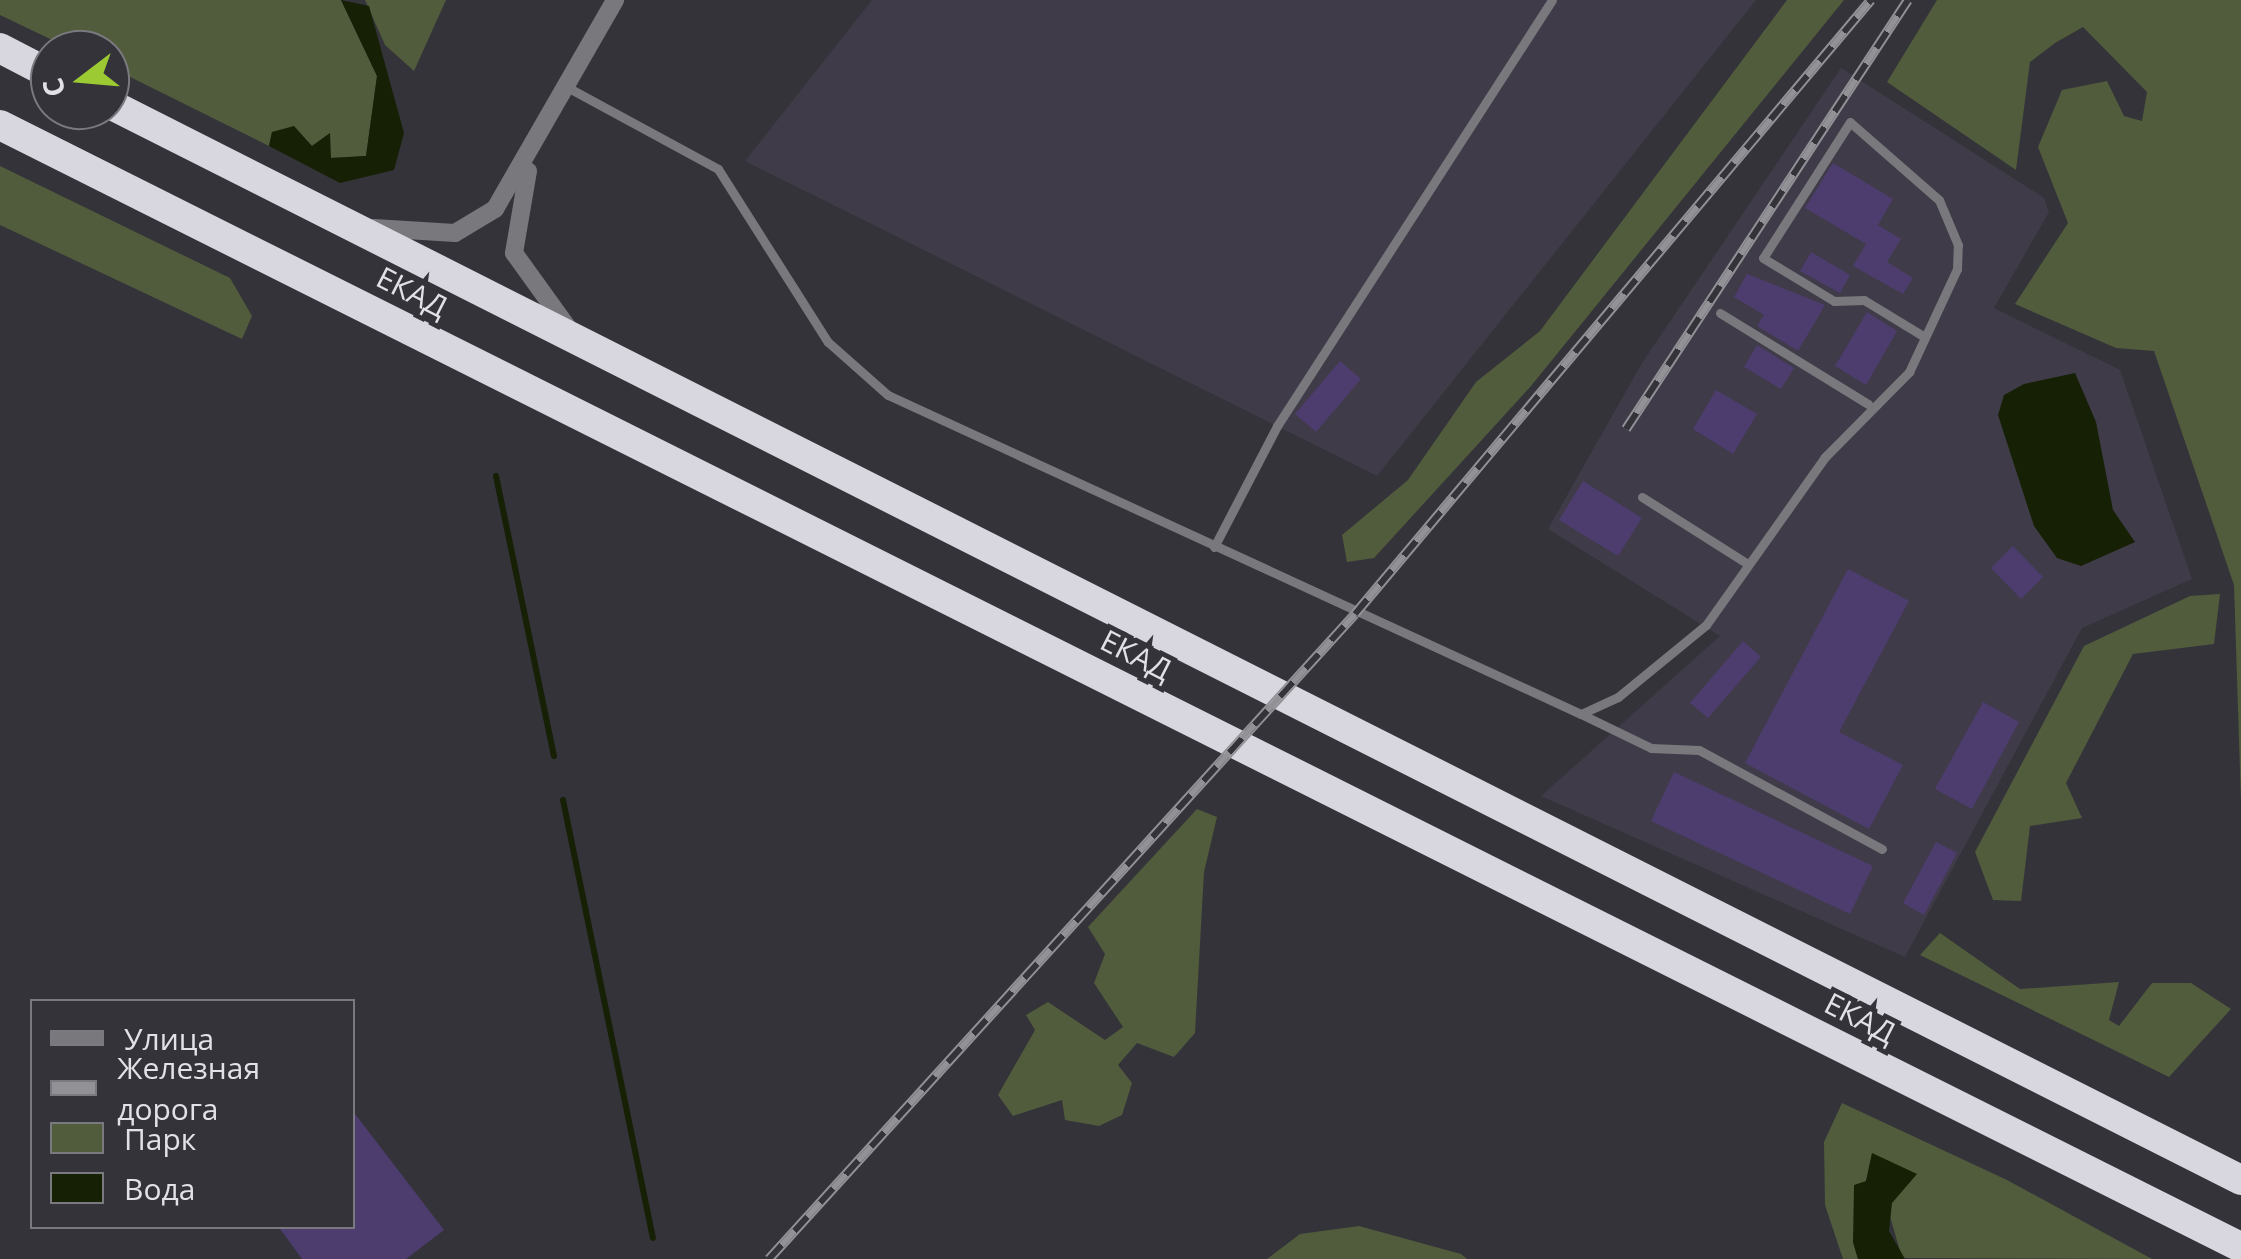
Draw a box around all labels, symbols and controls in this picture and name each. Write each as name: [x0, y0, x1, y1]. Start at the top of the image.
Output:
north arrow: [30, 30, 130, 130]
text: С: [32, 74, 74, 102]
street label: ЕКАД: [371, 259, 453, 325]
street label: ЕКАД: [1095, 622, 1177, 688]
street label: ЕКАД: [1819, 985, 1901, 1051]
legend: [30, 999, 355, 1229]
text: Улица: [124, 1018, 214, 1059]
text: Железная дорога: [117, 1047, 260, 1129]
text: Парк: [124, 1118, 196, 1159]
text: Вода: [124, 1168, 195, 1209]

